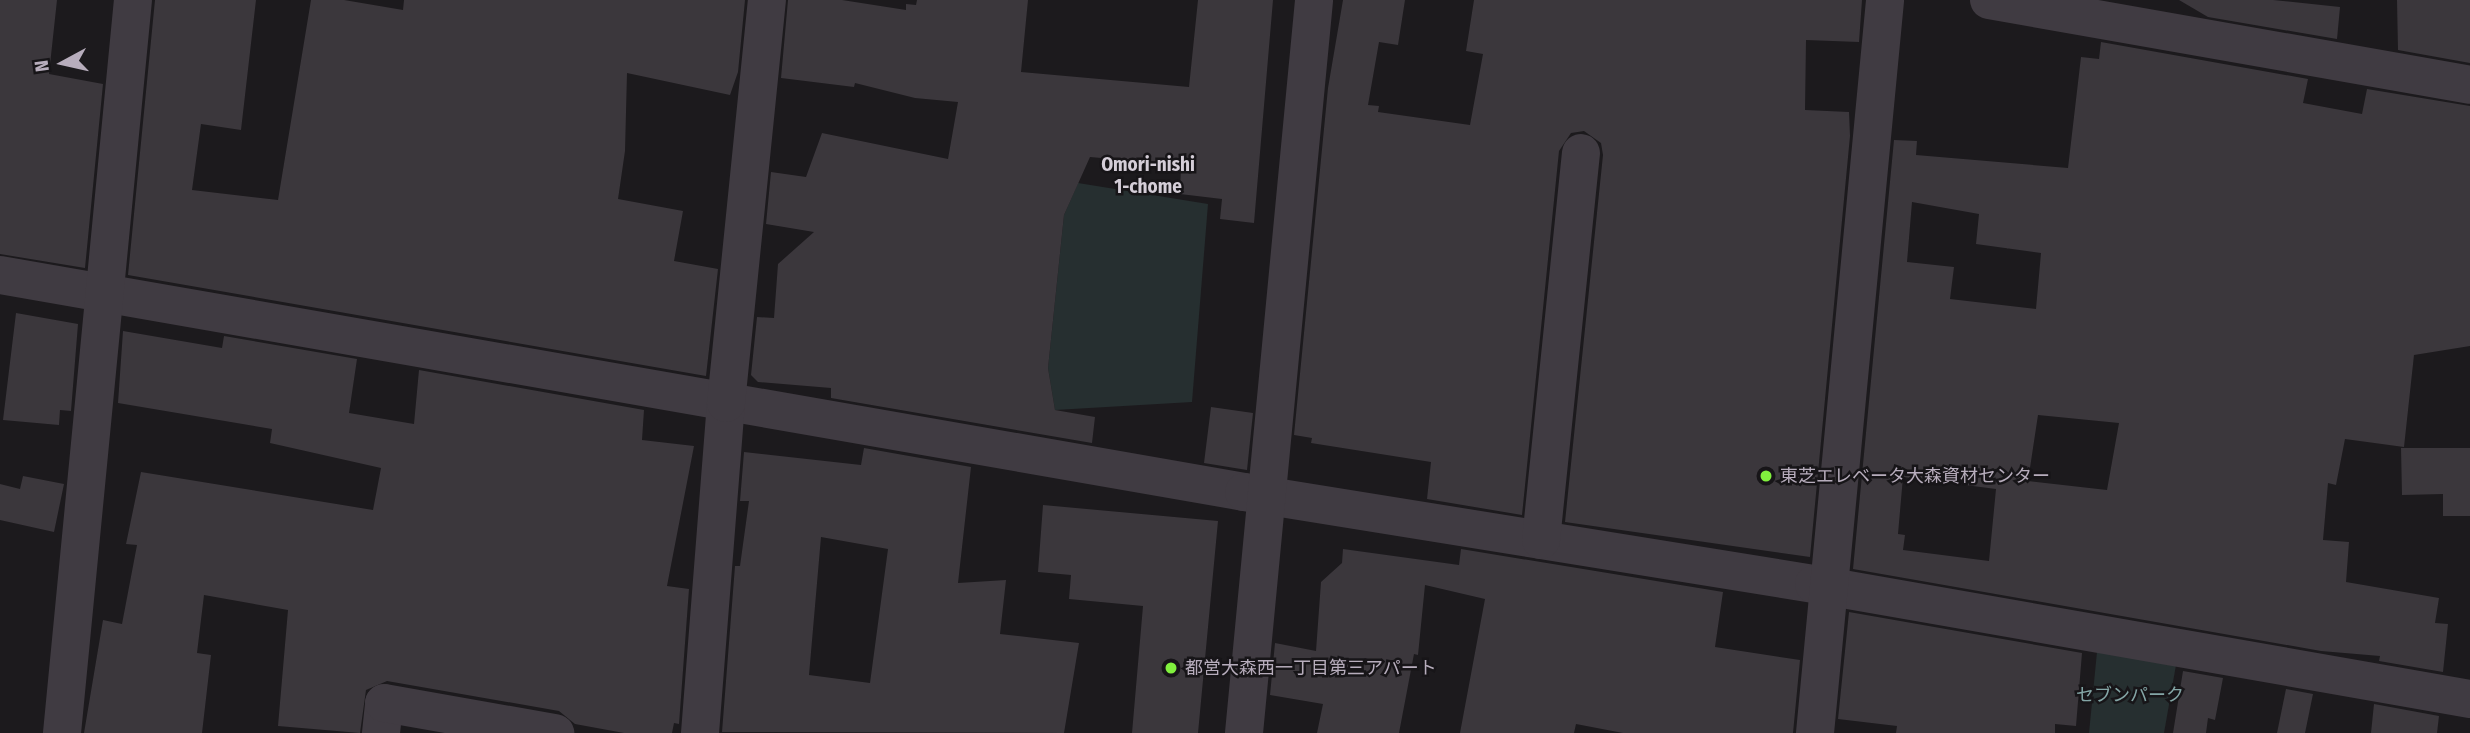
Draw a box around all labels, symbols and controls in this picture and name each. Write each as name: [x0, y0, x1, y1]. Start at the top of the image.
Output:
north arrow: [28, 28, 98, 98]
text: N: [30, 59, 54, 73]
district label: Omori-nishi 1-chome: [1101, 154, 1195, 198]
place label: 東芝エレベータ大森資材センター: [1780, 465, 2050, 487]
marker: 東芝エレベータ大森資材センター: [1758, 468, 1774, 484]
place label: 都営大森西一丁目第三アパート: [1185, 657, 1437, 679]
marker: 都営大森西一丁目第三アパート: [1163, 660, 1179, 676]
park label: セブンパーク: [2076, 684, 2184, 706]

